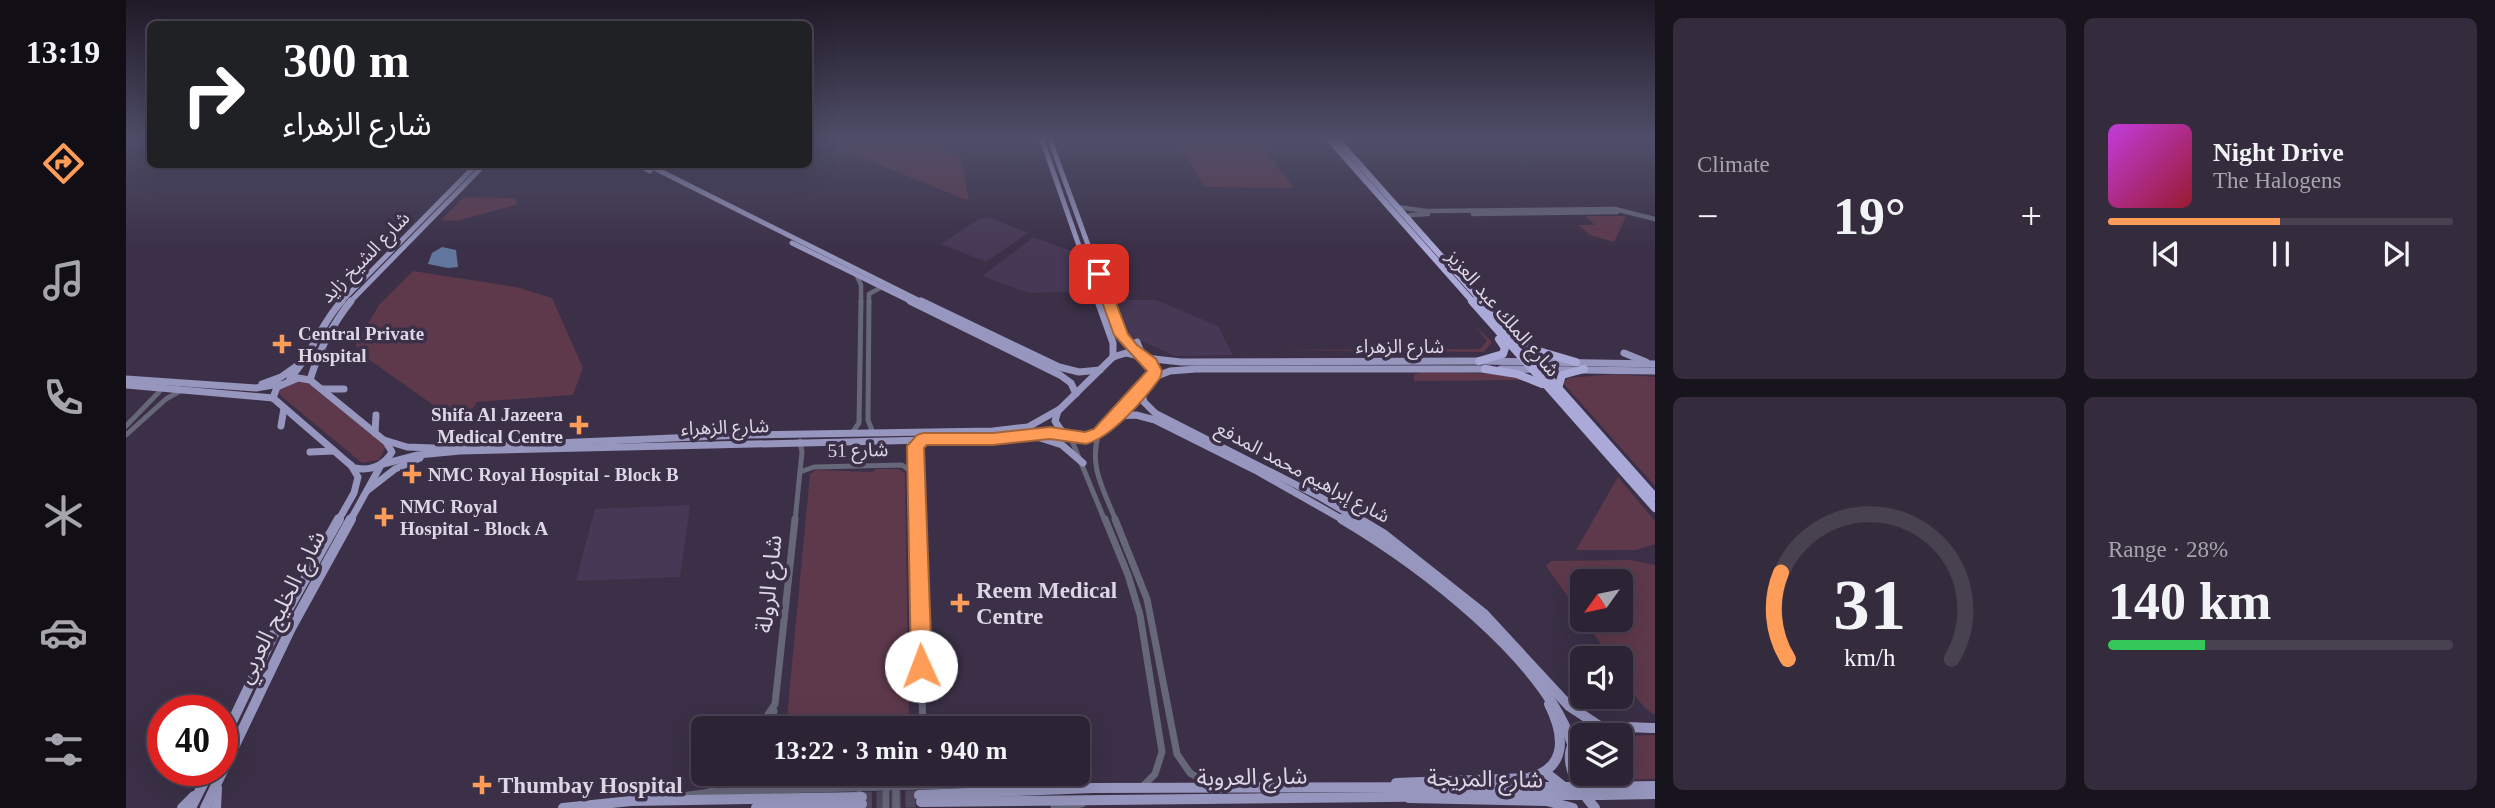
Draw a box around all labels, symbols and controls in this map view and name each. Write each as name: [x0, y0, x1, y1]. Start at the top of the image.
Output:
text: 300 m: [283, 33, 410, 88]
text: 13:19: [26, 34, 100, 70]
icon: right: [168, 49, 259, 140]
text: شارع الزهراء: [283, 106, 432, 142]
text: Night Drive: [2213, 138, 2344, 167]
icon: directions: [39, 139, 88, 188]
text: Climate: [1697, 152, 1770, 177]
text: The Halogens: [2213, 168, 2341, 193]
text: 19°: [1833, 188, 1906, 245]
text: −: [1697, 195, 1718, 237]
text: +: [2021, 195, 2042, 237]
street label: شارع الشيخ زايد: [316, 207, 417, 310]
icon: previous: [2147, 235, 2185, 273]
icon: pause: [2262, 235, 2300, 273]
icon: next: [2377, 235, 2415, 273]
pin: [1069, 244, 1129, 304]
street label: شارع الملك عبد العزيز: [1439, 245, 1564, 382]
icon: arrive: [1080, 255, 1118, 293]
icon: music: [39, 256, 88, 305]
place label: Central Private Hospital: [298, 323, 424, 366]
marker: Central Private Hospital: [272, 334, 292, 354]
street label: شارع الزهراء: [1356, 336, 1444, 360]
icon: phone: [39, 373, 88, 422]
place label: Shifa Al Jazeera Medical Centre: [431, 404, 563, 447]
marker: Shifa Al Jazeera Medical Centre: [569, 415, 589, 435]
street label: شارع الزهراء: [681, 415, 770, 442]
street label: شارع إبراهيم محمد المدفع: [1211, 417, 1393, 530]
street label: شارع 51: [827, 439, 889, 464]
marker: NMC Royal Hospital - Block B: [402, 464, 422, 484]
place label: NMC Royal Hospital - Block B: [428, 464, 679, 485]
icon: climate: [39, 491, 88, 540]
place label: NMC Royal Hospital - Block A: [400, 496, 549, 539]
marker: NMC Royal Hospital - Block A: [374, 507, 394, 527]
street label: شارع الخليج العربي: [232, 527, 334, 689]
street label: شارع الرولة: [751, 534, 791, 635]
text: Range · 28%: [2108, 537, 2228, 562]
text: 31: [1833, 565, 1906, 646]
north arrow: [1570, 569, 1633, 632]
map controls: [1570, 569, 1633, 786]
text: 140 km: [2108, 573, 2271, 630]
place label: Reem Medical Centre: [976, 578, 1117, 629]
marker: Reem Medical Centre: [950, 593, 970, 613]
icon: car: [39, 608, 88, 657]
position arrow: [884, 629, 958, 703]
text: km/h: [1844, 644, 1896, 671]
button: sound: [1570, 646, 1633, 709]
speed limit sign: 40: [147, 695, 238, 786]
button: layers: [1570, 723, 1633, 786]
icon: filters: [39, 725, 88, 774]
text: 13:22 · 3 min · 940 m: [774, 736, 1008, 765]
street label: شارع العروبة: [1196, 764, 1308, 794]
street label: شارع المريجة: [1426, 765, 1543, 797]
place label: Thumbay Hospital: [498, 773, 683, 798]
marker: Thumbay Hospital: [472, 775, 492, 795]

